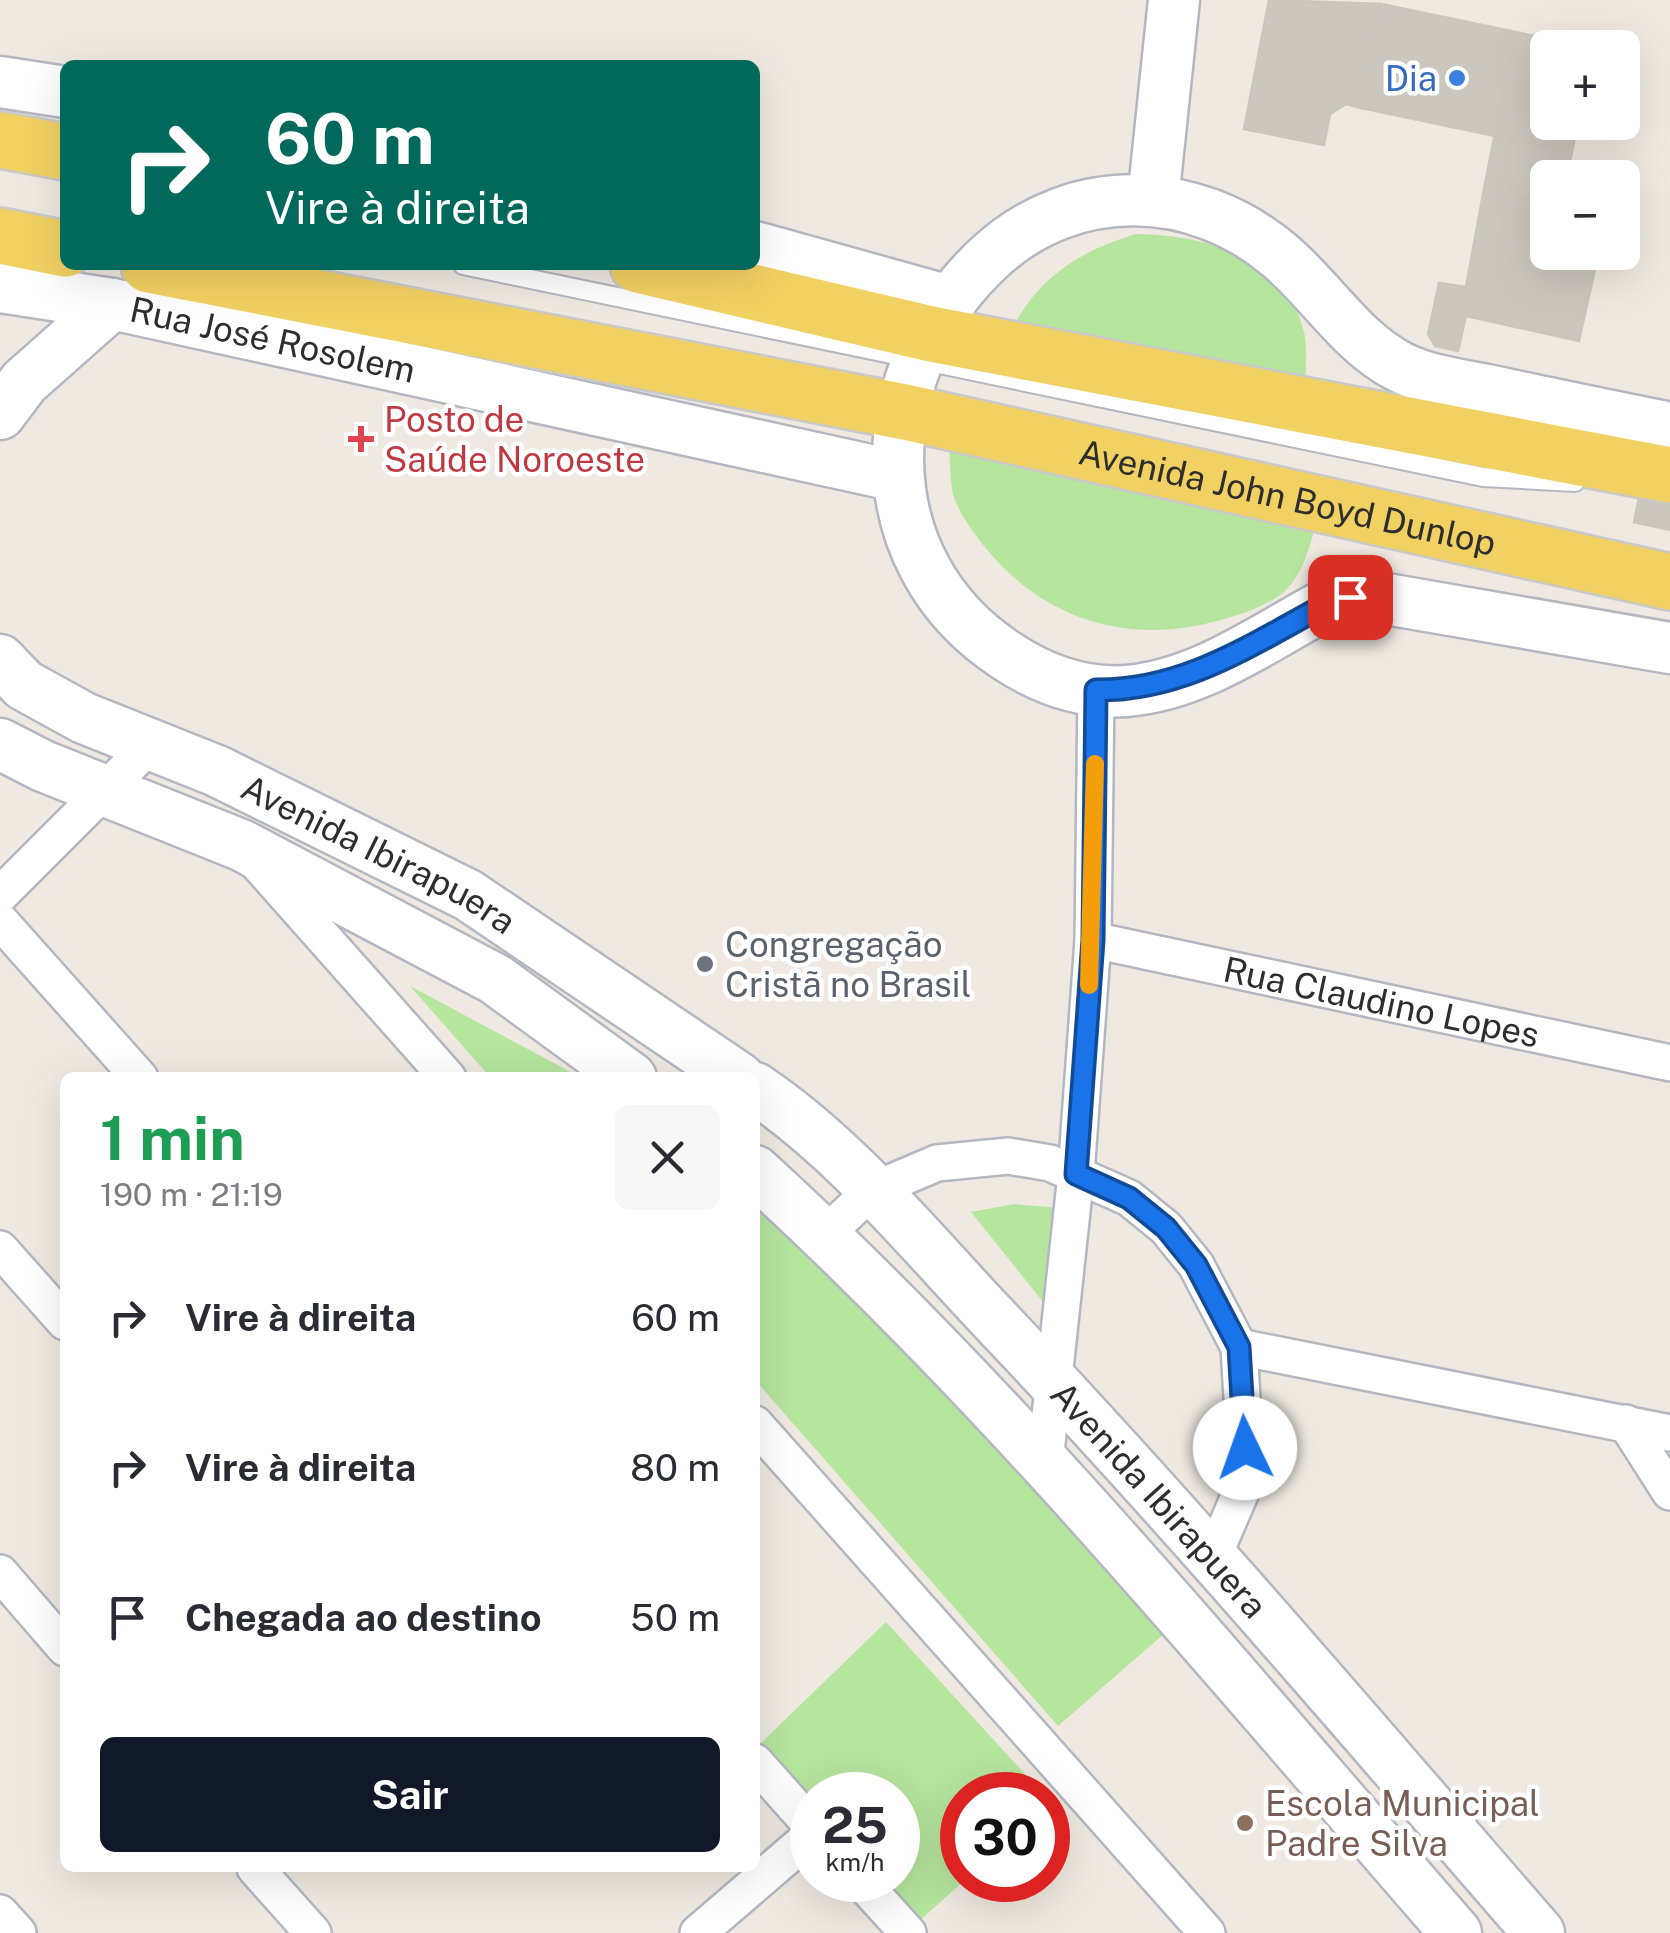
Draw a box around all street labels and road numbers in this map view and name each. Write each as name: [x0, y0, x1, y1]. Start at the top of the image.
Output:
street label: Rua José Rosolem: [126, 288, 419, 390]
street label: Avenida John Boyd Dunlop: [1075, 431, 1500, 563]
street label: Avenida Ibirapuera: [235, 766, 524, 942]
street label: Rua Claudino Lopes: [1220, 948, 1543, 1055]
street label: Avenida Ibirapuera: [1043, 1373, 1276, 1626]

